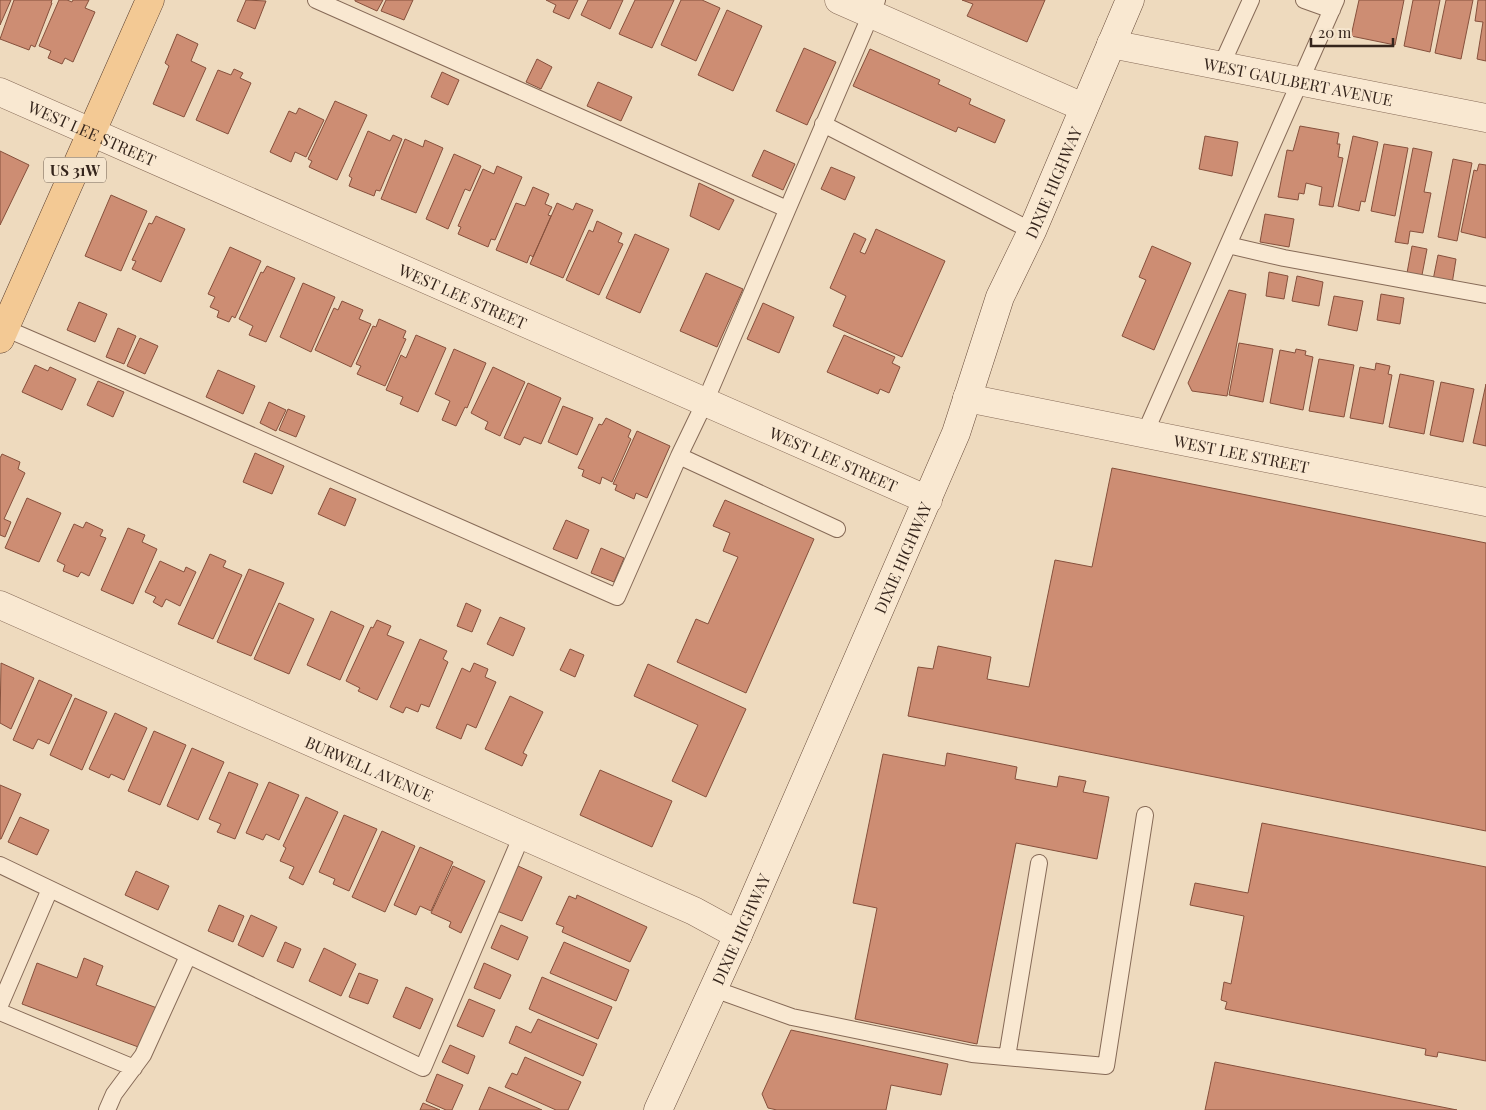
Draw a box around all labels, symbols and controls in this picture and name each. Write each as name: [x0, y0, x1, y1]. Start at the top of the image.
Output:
scale bar: [1311, 15, 1394, 47]
text: 20 m: [1318, 22, 1352, 42]
street label: WEST GAULBERT AVENUE: [1201, 52, 1395, 110]
street label: WEST LEE STREET: [24, 95, 160, 170]
street label: DIXIE HIGHWAY: [1020, 123, 1086, 242]
road number: US 31W: [44, 158, 106, 182]
street label: WEST LEE STREET: [395, 258, 531, 333]
street label: WEST LEE STREET: [766, 421, 901, 496]
street label: WEST LEE STREET: [1171, 429, 1311, 477]
street label: DIXIE HIGHWAY: [869, 498, 936, 616]
street label: BURWELL AVENUE: [302, 731, 437, 805]
street label: DIXIE HIGHWAY: [706, 870, 774, 988]

